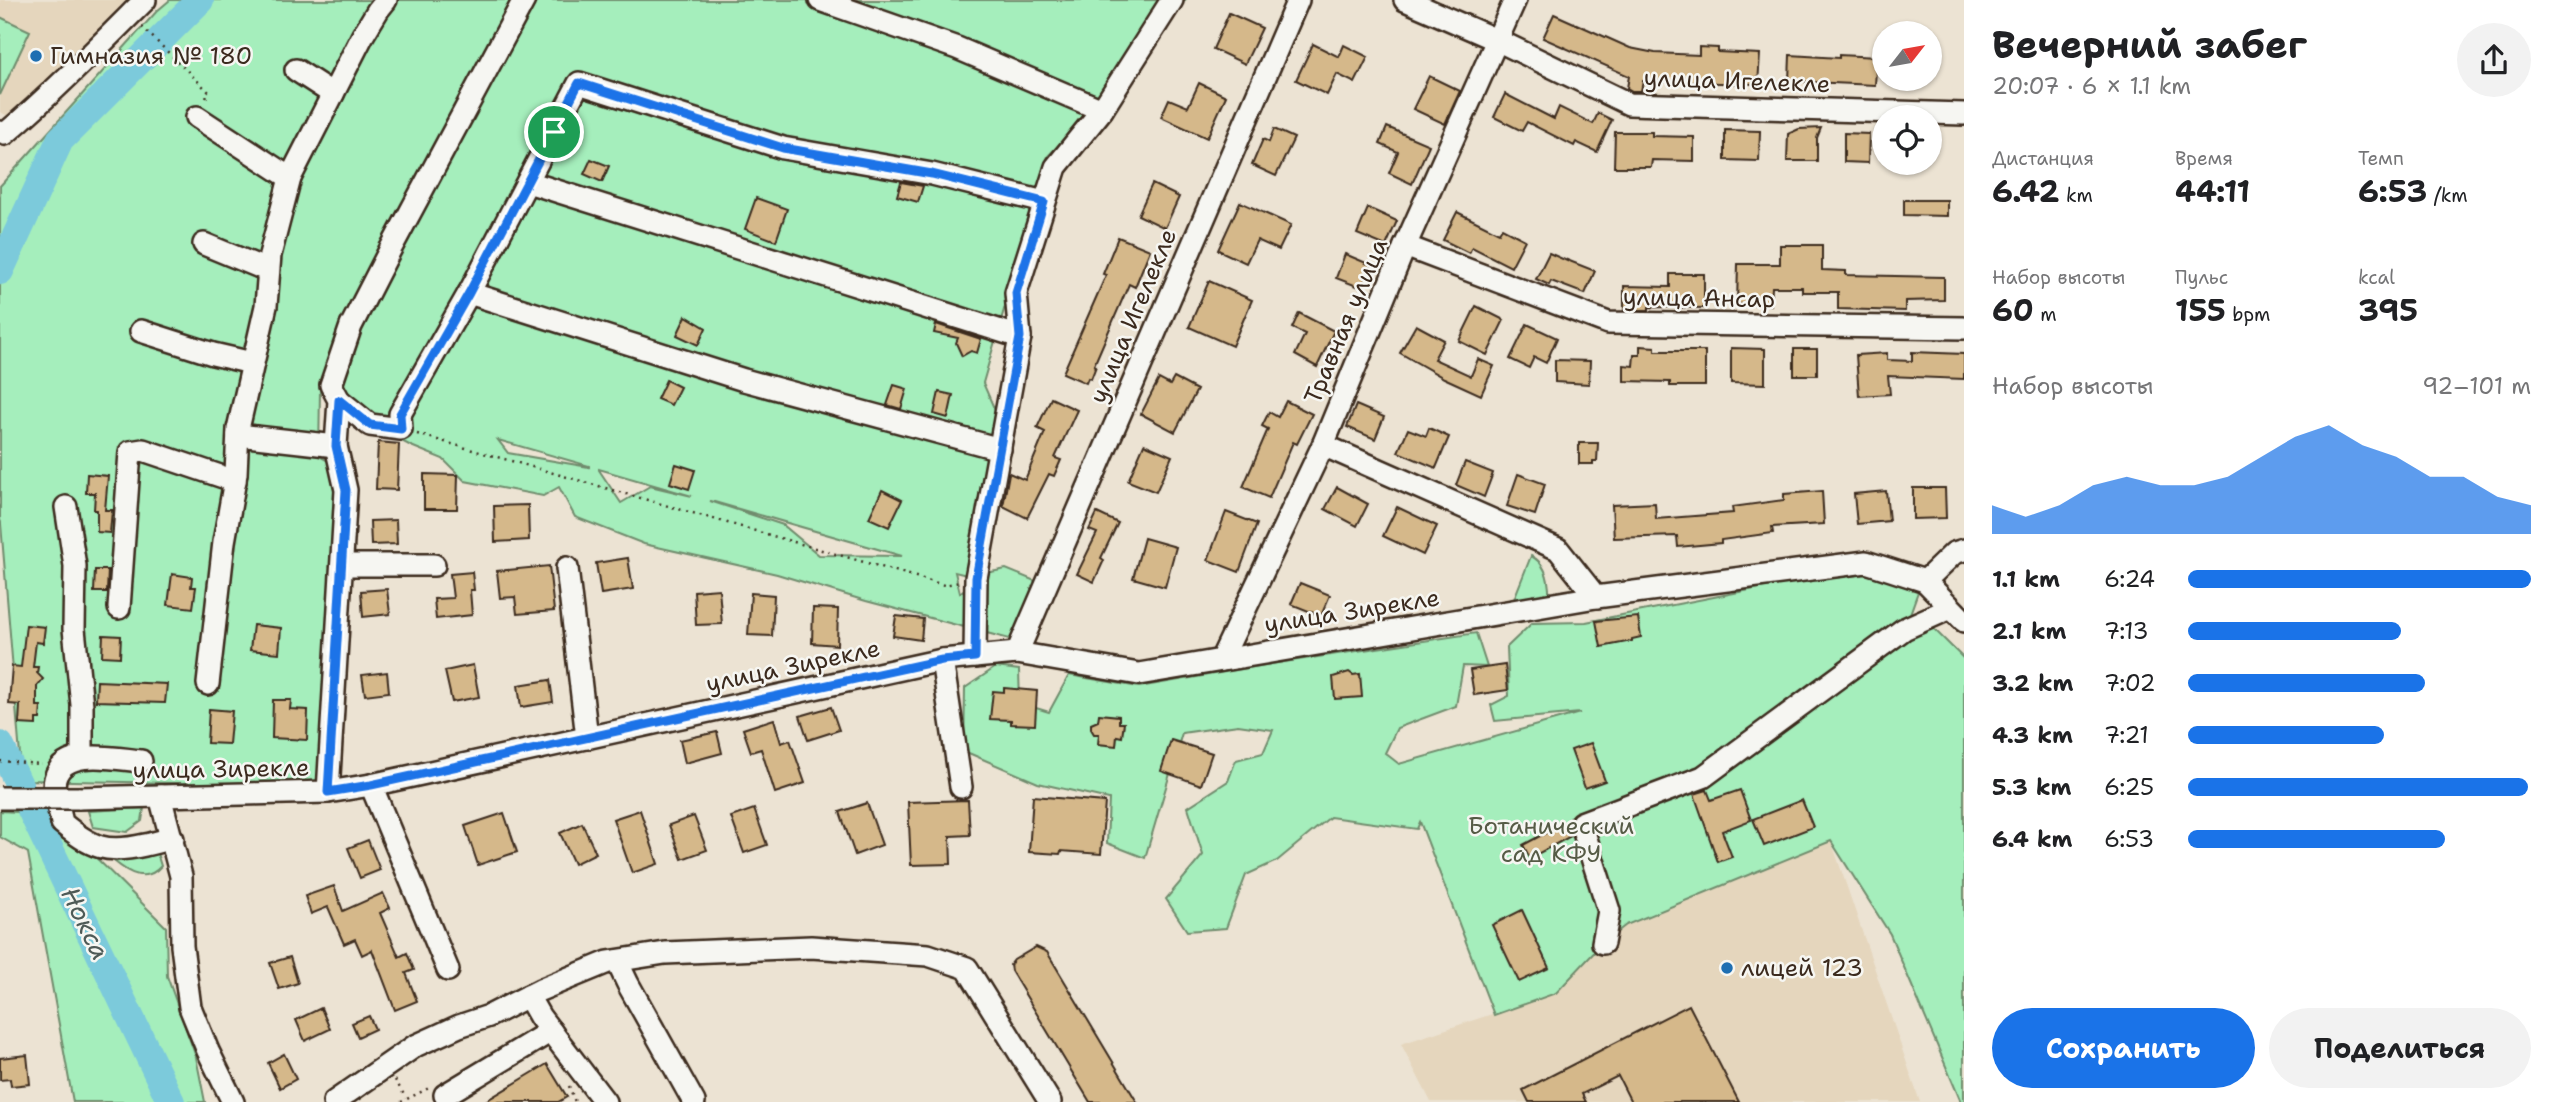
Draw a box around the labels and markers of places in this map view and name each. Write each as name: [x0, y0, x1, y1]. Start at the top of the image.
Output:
place label: Гимназия № 180: [50, 40, 252, 72]
marker: Гимназия № 180: [28, 48, 44, 64]
pin: [524, 102, 584, 162]
place label: лицей 123: [1741, 952, 1863, 984]
marker: лицей 123: [1719, 960, 1735, 976]

